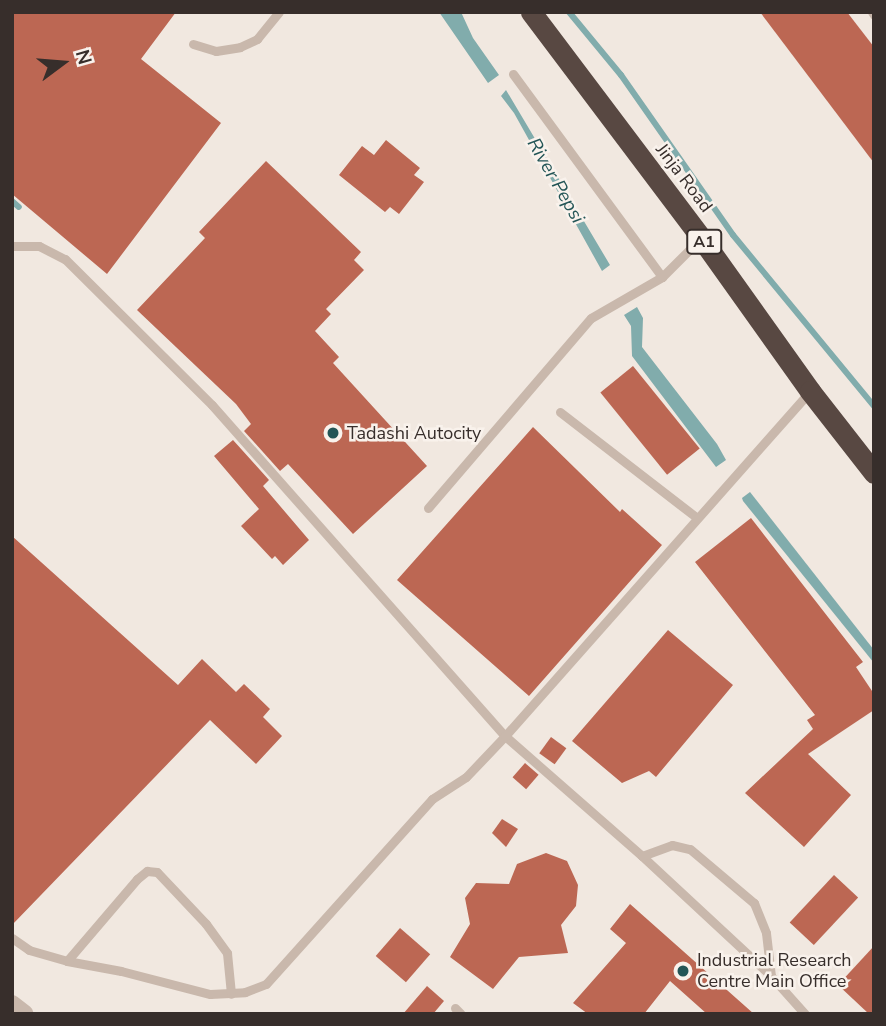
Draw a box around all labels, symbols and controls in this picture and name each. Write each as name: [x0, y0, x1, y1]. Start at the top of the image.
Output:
north arrow: [28, 28, 98, 98]
text: N: [69, 47, 98, 68]
water label: River Pepsi: [521, 134, 589, 228]
street label: Jinja Road: [651, 139, 717, 217]
road number: A1: [685, 230, 723, 254]
place label: Tadashi Autocity: [347, 422, 481, 444]
marker: Tadashi Autocity: [325, 425, 341, 441]
place label: Industrial Research Centre Main Office: [697, 950, 851, 992]
marker: Industrial Research Centre Main Office: [675, 963, 691, 979]

